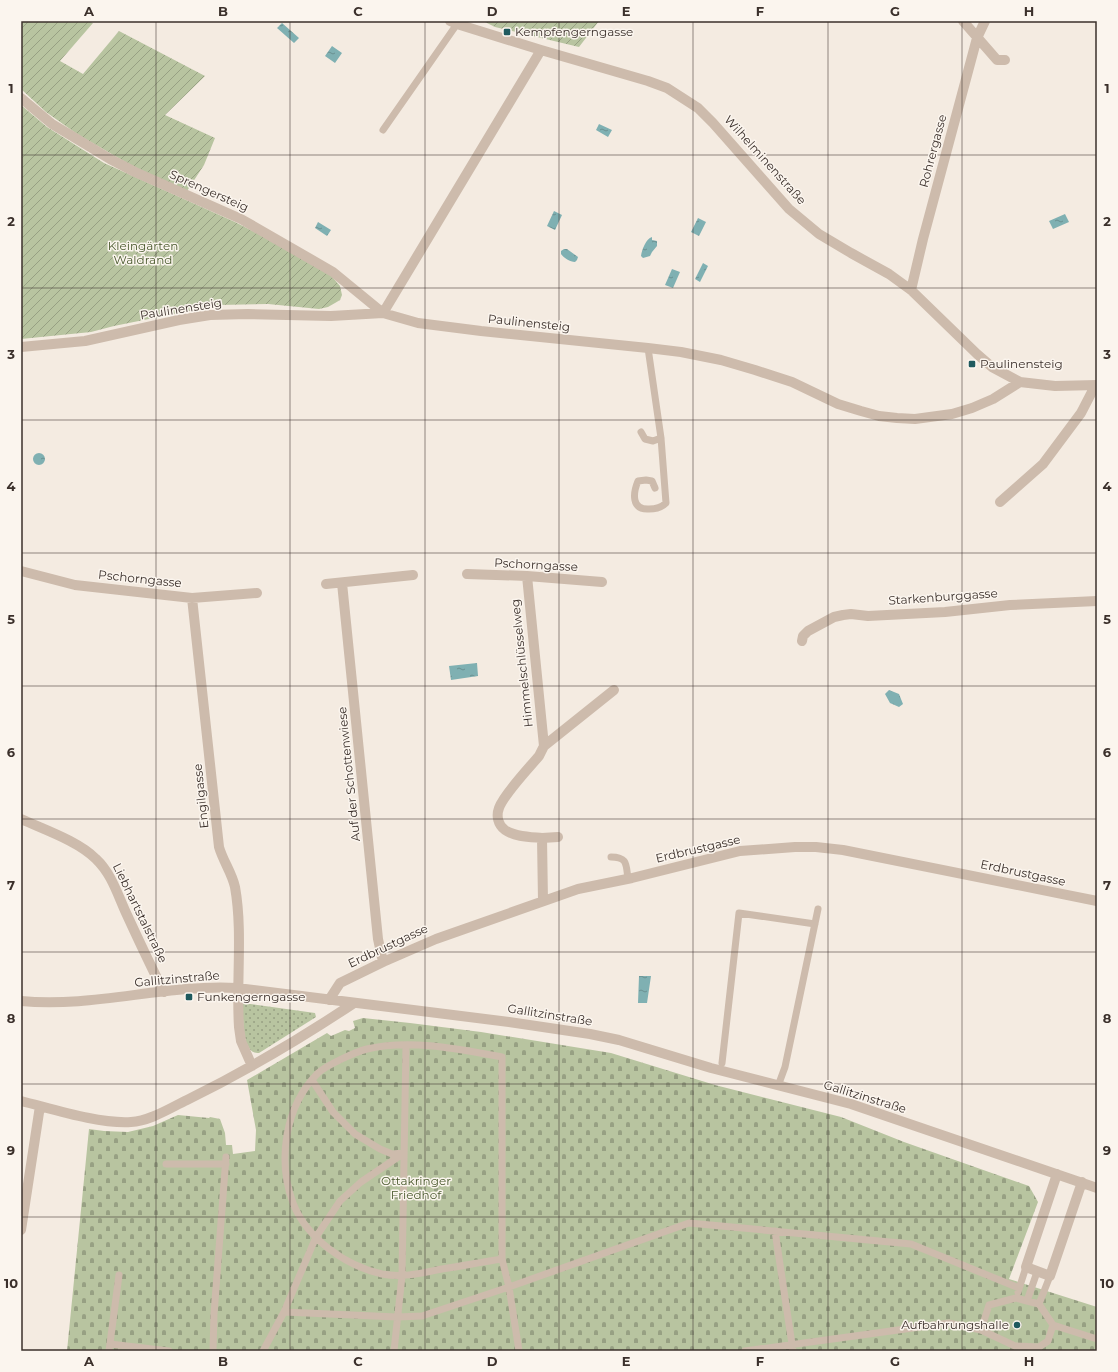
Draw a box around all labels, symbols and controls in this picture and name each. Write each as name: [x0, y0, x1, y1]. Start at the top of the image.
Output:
text: A: [83, 3, 95, 19]
text: B: [218, 3, 228, 19]
text: C: [353, 3, 363, 19]
text: D: [487, 3, 498, 19]
text: E: [622, 3, 631, 19]
text: F: [756, 3, 764, 19]
text: G: [890, 3, 900, 19]
text: H: [1024, 3, 1034, 19]
place label: Kempfengerngasse: [515, 24, 633, 39]
marker: Kempfengerngasse: [502, 27, 512, 37]
text: 1: [8, 80, 14, 96]
text: 1: [1104, 80, 1110, 96]
street label: Wilhelminenstraße: [721, 112, 809, 207]
street label: Rohrergasse: [916, 113, 949, 189]
street label: Sprengersteig: [167, 166, 251, 215]
text: 2: [7, 213, 15, 229]
text: 2: [1103, 213, 1111, 229]
park label: Kleingärten Waldrand: [108, 238, 178, 267]
street label: Paulinensteig: [139, 295, 223, 322]
street label: Paulinensteig: [487, 311, 571, 334]
text: 3: [6, 346, 15, 362]
text: 3: [1102, 346, 1111, 362]
place label: Paulinensteig: [980, 356, 1063, 371]
marker: Paulinensteig: [967, 359, 977, 369]
text: 4: [7, 478, 16, 494]
text: 4: [1103, 478, 1112, 494]
street label: Pschorngasse: [494, 555, 578, 574]
street label: Pschorngasse: [98, 567, 183, 590]
street label: Starkenburggasse: [888, 585, 998, 608]
street label: Himmelschlüsselweg: [507, 598, 536, 728]
text: 5: [7, 611, 15, 627]
text: 5: [1103, 611, 1111, 627]
street label: Auf der Schottenwiese: [334, 706, 363, 842]
text: 6: [7, 744, 16, 760]
text: 6: [1103, 744, 1112, 760]
street label: Engilgasse: [190, 763, 211, 829]
street label: Erdbrustgasse: [654, 831, 742, 866]
street label: Erdbrustgasse: [979, 856, 1067, 889]
street label: Liebhartstalstraße: [110, 861, 171, 965]
text: 7: [7, 877, 15, 893]
text: 7: [1103, 877, 1111, 893]
street label: Erdbrustgasse: [345, 920, 430, 971]
street label: Gallitzinstraße: [134, 967, 220, 990]
place label: Funkengerngasse: [197, 989, 305, 1004]
marker: Funkengerngasse: [184, 992, 194, 1002]
street label: Gallitzinstraße: [507, 1000, 594, 1029]
text: 8: [7, 1010, 16, 1026]
text: 8: [1103, 1010, 1112, 1026]
street label: Gallitzinstraße: [822, 1077, 908, 1116]
text: 9: [7, 1142, 15, 1158]
text: 9: [1103, 1142, 1111, 1158]
park label: Ottakringer Friedhof: [381, 1173, 451, 1202]
text: 10: [4, 1275, 18, 1291]
text: 10: [1100, 1275, 1114, 1291]
place label: Aufbahrungshalle: [901, 1317, 1009, 1332]
marker: Aufbahrungshalle: [1012, 1320, 1022, 1330]
text: A: [83, 1353, 95, 1369]
text: B: [218, 1353, 228, 1369]
text: C: [353, 1353, 363, 1369]
text: D: [487, 1353, 498, 1369]
text: E: [622, 1353, 631, 1369]
text: F: [756, 1353, 764, 1369]
text: G: [890, 1353, 900, 1369]
text: H: [1024, 1353, 1034, 1369]

